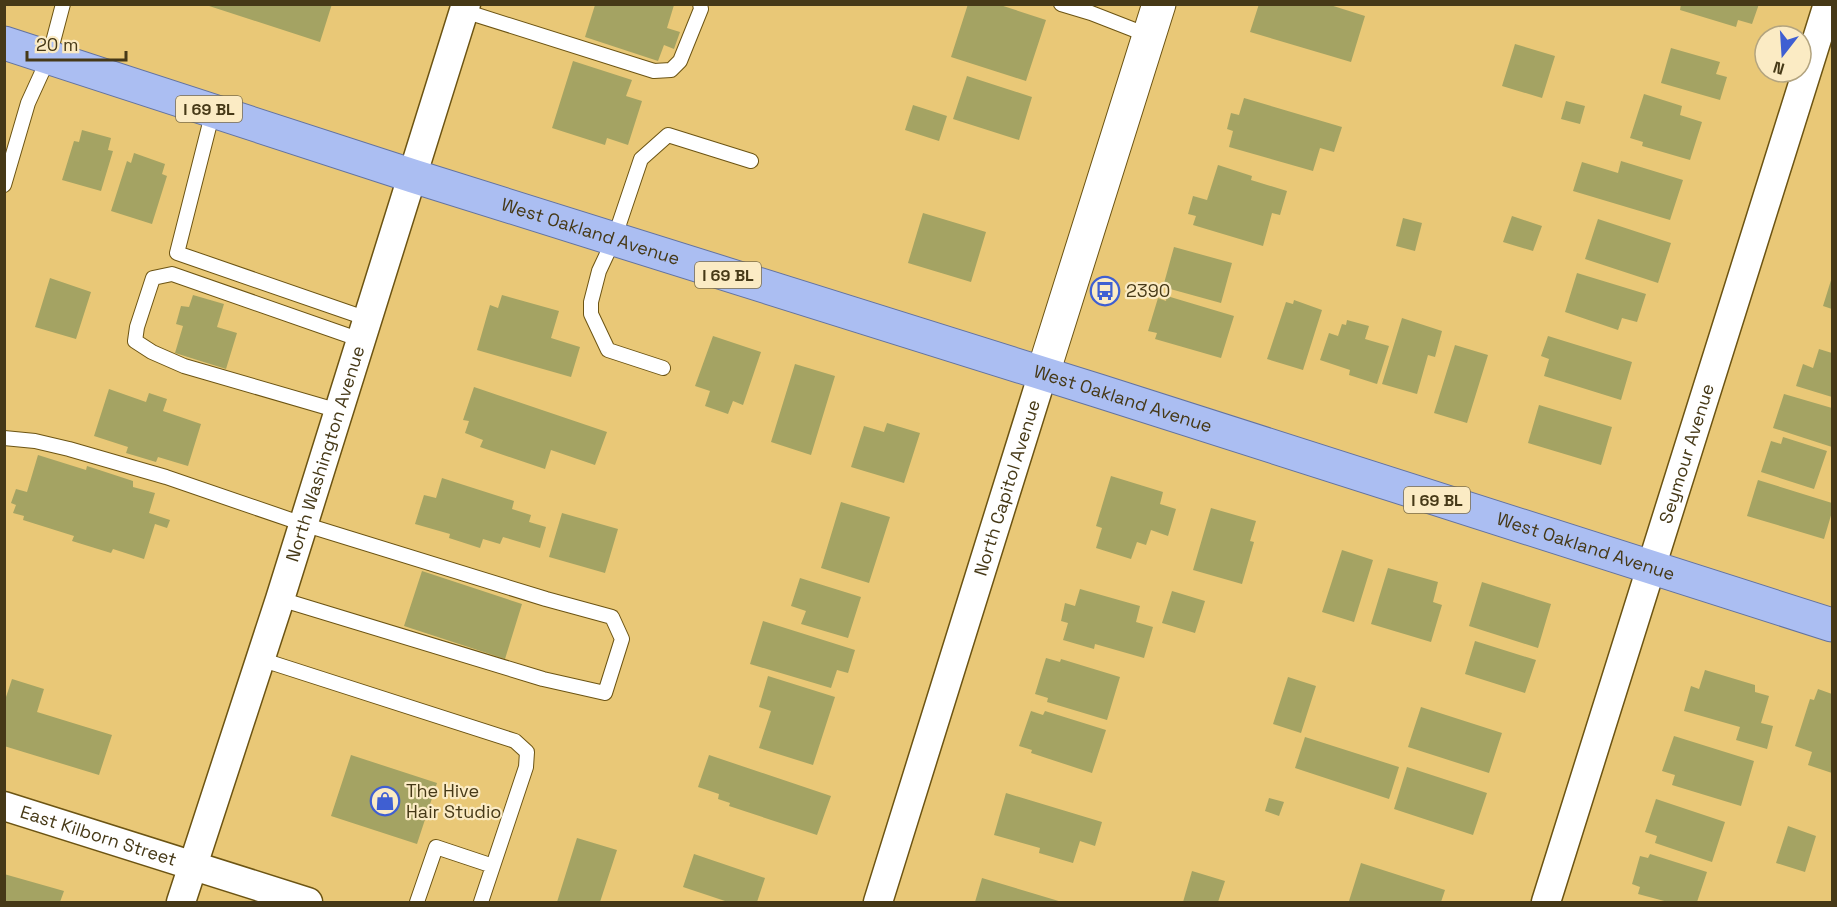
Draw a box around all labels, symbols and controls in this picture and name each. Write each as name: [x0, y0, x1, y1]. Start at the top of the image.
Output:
scale bar: [27, 24, 126, 62]
north arrow: [1753, 24, 1813, 84]
text: 20 m: [36, 33, 79, 56]
text: N: [1771, 56, 1787, 79]
road number: I 69 BL: [176, 96, 242, 122]
street label: West Oakland Avenue: [498, 192, 683, 270]
road number: I 69 BL: [695, 262, 761, 288]
bus stop icon: 2390: [1089, 275, 1121, 307]
place label: 2390: [1126, 279, 1170, 302]
street label: North Washington Avenue: [280, 343, 370, 564]
street label: West Oakland Avenue: [1031, 359, 1215, 437]
street label: Seymour Avenue: [1654, 381, 1719, 526]
street label: North Capitol Avenue: [968, 397, 1045, 578]
road number: I 69 BL: [1404, 487, 1470, 513]
street label: West Oakland Avenue: [1494, 507, 1678, 585]
place label: The Hive Hair Studio: [406, 779, 501, 823]
shop icon: The Hive Hair Studio: [369, 785, 401, 817]
street label: East Kilborn Street: [18, 800, 180, 871]

